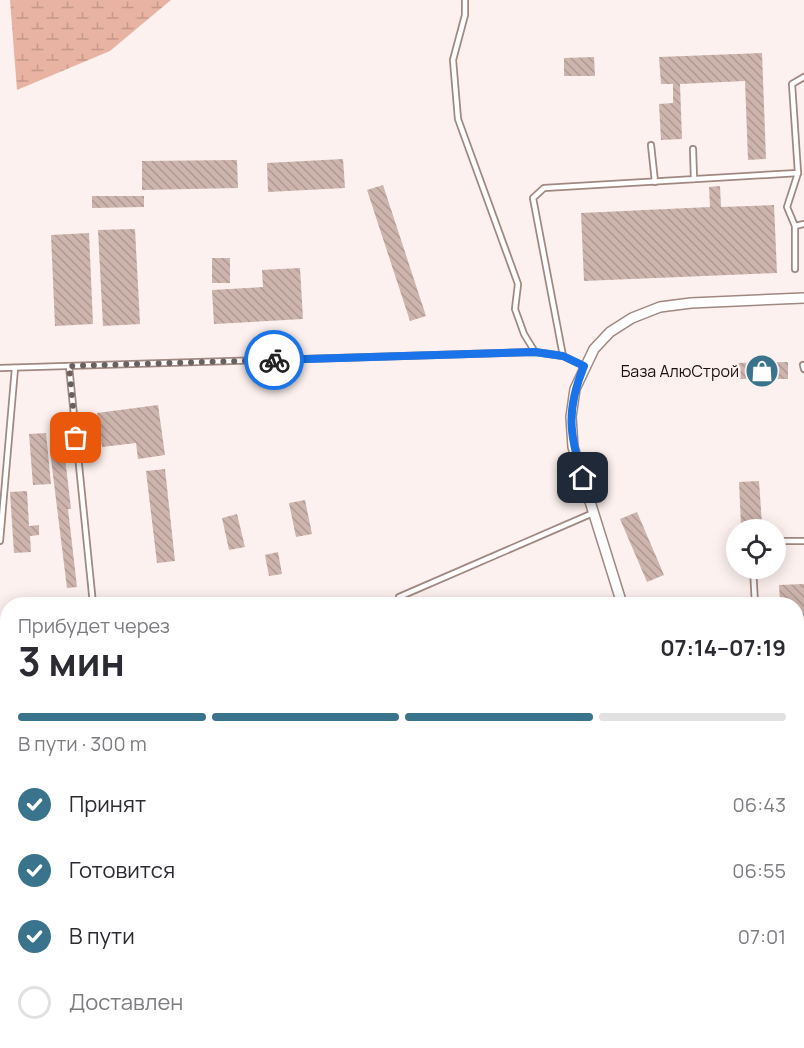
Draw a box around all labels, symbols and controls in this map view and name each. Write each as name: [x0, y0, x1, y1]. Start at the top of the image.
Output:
courier: [244, 330, 304, 390]
icon: bike: [258, 344, 291, 377]
shop icon: База АлюСтрой: [744, 353, 780, 389]
place label: База АлюСтрой: [621, 360, 739, 382]
pin: [50, 412, 101, 463]
icon: bag: [59, 421, 92, 454]
pin: [557, 452, 608, 503]
icon: home: [566, 461, 599, 494]
map controls: [726, 519, 786, 579]
button: locate: [726, 519, 786, 579]
text: Прибудет через: [18, 612, 170, 639]
text: 07:14–07:19: [660, 633, 786, 663]
text: 3 мин: [18, 634, 125, 688]
text: В пути · 300 m: [18, 730, 147, 757]
icon: check: [18, 788, 51, 821]
text: Принят: [69, 789, 146, 819]
text: 06:43: [733, 791, 786, 818]
icon: check: [18, 854, 51, 887]
text: Готовится: [69, 855, 175, 885]
text: 06:55: [732, 857, 786, 884]
icon: check: [18, 920, 51, 953]
text: В пути: [69, 921, 135, 951]
text: 07:01: [738, 923, 786, 950]
text: Доставлен: [69, 987, 183, 1017]

